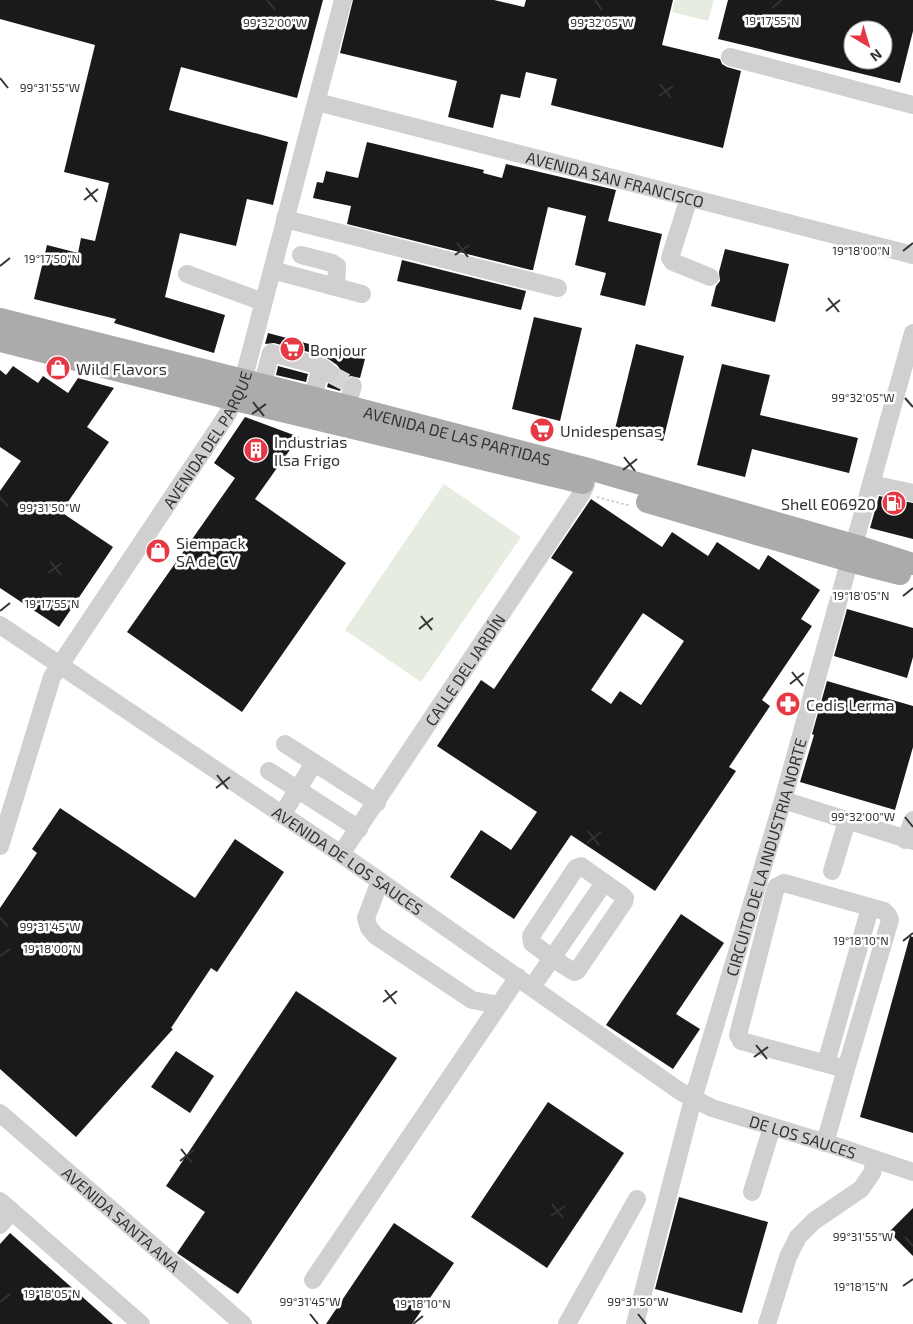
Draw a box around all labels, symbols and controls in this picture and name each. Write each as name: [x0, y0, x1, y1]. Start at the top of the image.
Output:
text: 19°17'55"N: [745, 13, 799, 27]
text: 99°32'00"W: [243, 15, 307, 29]
text: 99°32'05"W: [570, 15, 634, 29]
north arrow: [843, 20, 893, 70]
text: N: [867, 46, 886, 65]
text: 99°31'55"W: [20, 80, 80, 94]
street label: AVENIDA SAN FRANCISCO: [524, 147, 706, 211]
text: 19°18'00"N: [832, 243, 890, 257]
text: 19°17'50"N: [24, 251, 80, 265]
supermarket icon: Bonjour: [279, 336, 305, 362]
place label: Bonjour: [310, 340, 368, 360]
shop icon: Wild Flavors: [45, 355, 71, 381]
place label: Wild Flavors: [76, 359, 167, 378]
street label: AVENIDA DEL PARQUE: [158, 369, 255, 511]
text: 99°32'05"W: [831, 390, 895, 404]
street label: AVENIDA DE LAS PARTIDAS: [362, 401, 553, 468]
supermarket icon: Unidespensas: [529, 417, 555, 443]
place label: Unidespensas: [560, 421, 662, 440]
place label: Industrias Ilsa Frigo: [274, 432, 347, 469]
building icon: Industrias Ilsa Frigo: [243, 437, 269, 463]
fuel station icon: Shell E06920: [881, 490, 907, 516]
place label: Shell E06920: [781, 494, 876, 513]
text: 99°31'50"W: [19, 500, 81, 514]
place label: Siempack SA de CV: [176, 533, 246, 570]
shop icon: Siempack SA de CV: [145, 538, 171, 564]
text: 19°18'05"N: [833, 588, 889, 602]
text: 19°17'55"N: [25, 596, 79, 610]
street label: CALLE DEL JARDÍN: [420, 610, 508, 729]
pharmacy icon: Cedis Lerma: [775, 691, 801, 717]
place label: Cedis Lerma: [806, 695, 895, 714]
street label: CIRCUITO DE LA INDUSTRIA NORTE: [721, 736, 809, 978]
street label: AVENIDA DE LOS SAUCES: [269, 802, 427, 918]
text: 99°32'00"W: [831, 809, 895, 823]
text: 99°31'45"W: [19, 919, 81, 933]
text: 19°18'10"N: [833, 933, 889, 947]
text: 19°18'00"N: [23, 941, 81, 955]
street label: DE LOS SAUCES: [747, 1111, 859, 1162]
street label: AVENIDA SANTA ANA: [59, 1162, 184, 1275]
text: 99°31'55"W: [833, 1229, 893, 1243]
text: 19°18'15"N: [834, 1279, 888, 1293]
text: 19°18'05"N: [24, 1286, 80, 1300]
text: 99°31'45"W: [279, 1294, 341, 1308]
text: 99°31'50"W: [607, 1294, 669, 1308]
text: 19°18'10"N: [395, 1296, 451, 1310]

